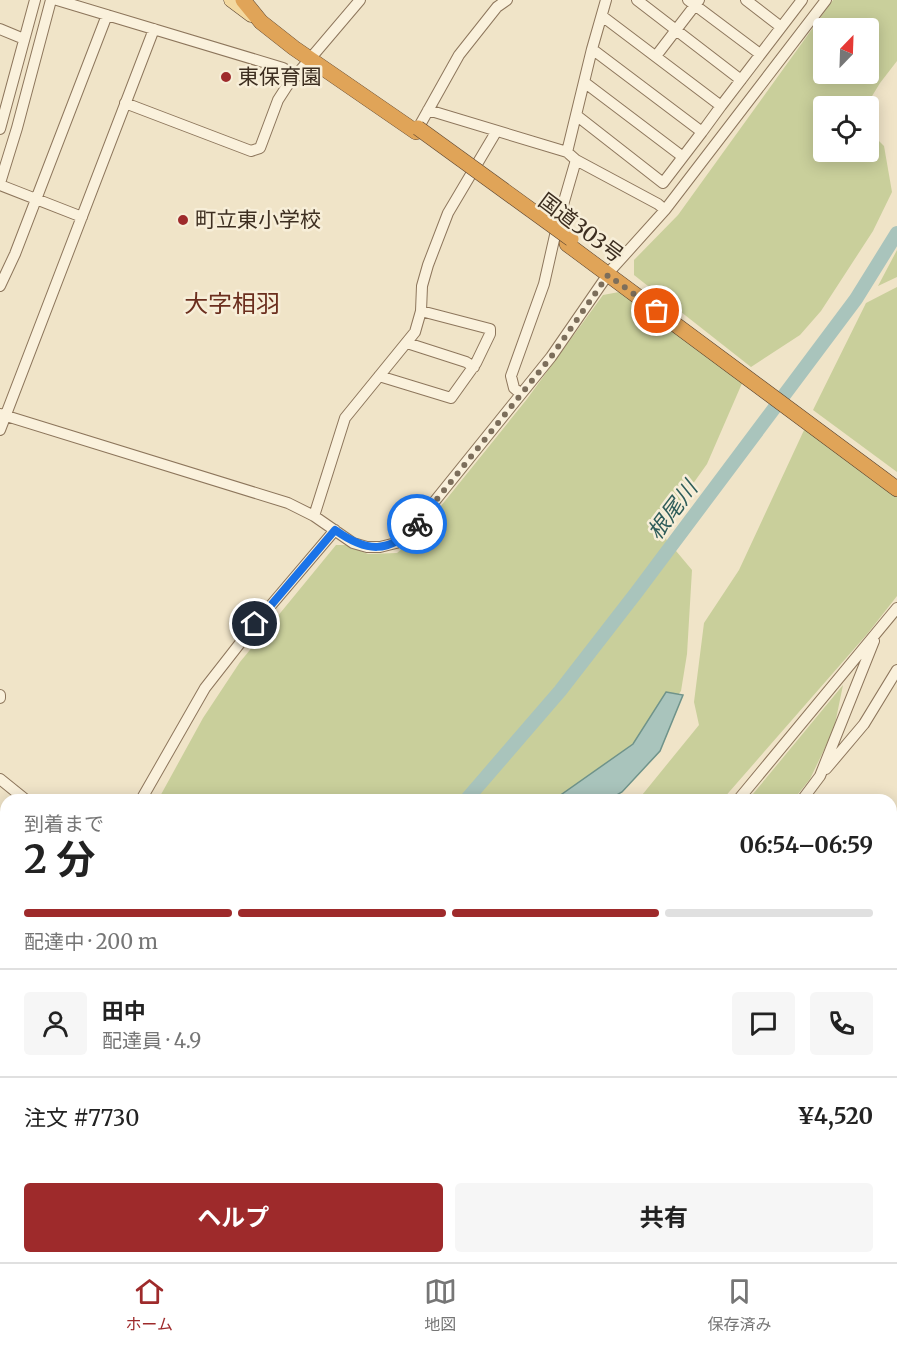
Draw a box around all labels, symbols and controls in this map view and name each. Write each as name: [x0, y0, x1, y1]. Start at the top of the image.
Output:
north arrow: [813, 18, 879, 84]
map controls: [813, 18, 879, 162]
place label: 東保育園: [238, 63, 322, 90]
marker: 東保育園: [219, 70, 233, 84]
button: locate: [813, 96, 879, 162]
street label: 国道303号: [533, 187, 629, 268]
place label: 町立東小学校: [195, 206, 321, 233]
marker: 町立東小学校: [176, 213, 190, 227]
pin: [631, 285, 682, 336]
district label: 大字相羽: [184, 288, 280, 319]
icon: bag: [640, 294, 673, 327]
water label: 根尾川: [641, 474, 704, 545]
courier: [387, 494, 447, 554]
icon: bike: [401, 508, 434, 541]
pin: [229, 598, 280, 649]
icon: home: [238, 607, 271, 640]
text: 到着まで: [24, 811, 104, 836]
text: 06:54–06:59: [740, 831, 873, 859]
text: 2 分: [24, 835, 95, 884]
text: 配達中 · 200 m: [24, 929, 158, 954]
button: person: [24, 992, 87, 1055]
button: chat: [732, 992, 795, 1055]
button: phone: [810, 992, 873, 1055]
text: 田中: [102, 997, 146, 1025]
text: 配達員 · 4.9: [102, 1028, 201, 1053]
text: ¥4,520: [797, 1102, 873, 1130]
text: 注文 #7730: [24, 1104, 139, 1132]
button: ヘルプ: [24, 1183, 443, 1252]
button: 共有: [455, 1183, 873, 1252]
tab: ホーム: [125, 1275, 173, 1335]
tab: 地図: [424, 1275, 457, 1335]
tab: 保存済み: [708, 1275, 772, 1335]

